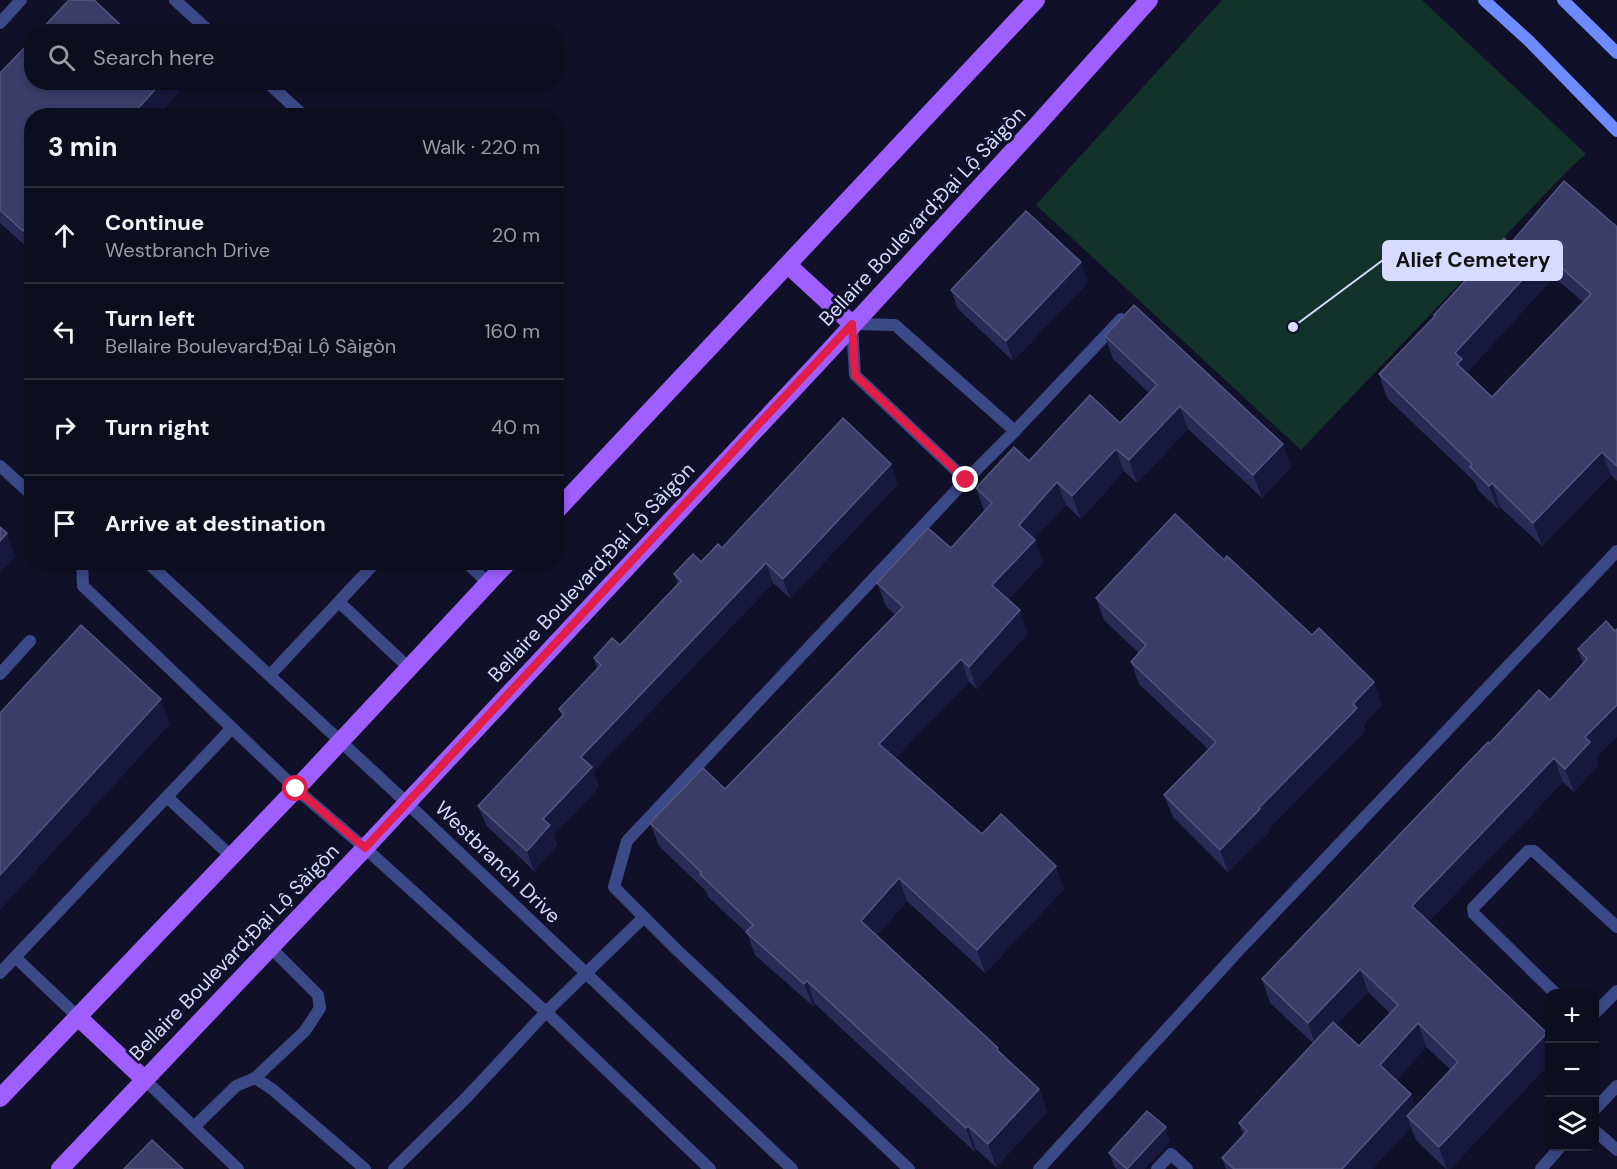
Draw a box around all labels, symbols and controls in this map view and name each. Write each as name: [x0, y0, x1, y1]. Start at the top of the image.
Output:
search box: [24, 24, 564, 90]
icon: search: [45, 41, 78, 74]
text: Search here: [93, 43, 214, 72]
street label: Bellaire Boulevard;Đại Lộ Sàigòn: [813, 101, 1031, 331]
text: 3 min: [48, 130, 117, 164]
text: Walk · 220 m: [422, 134, 540, 160]
text: Continue: [105, 208, 204, 237]
icon: ahead: [48, 219, 81, 252]
text: 20 m: [492, 222, 540, 248]
text: Westbranch Drive: [105, 237, 270, 263]
callout: Alief Cemetery: [1383, 241, 1562, 280]
text: Alief Cemetery: [1396, 246, 1551, 274]
text: Turn left: [105, 304, 195, 333]
icon: left: [48, 315, 81, 348]
text: 160 m: [484, 318, 540, 344]
text: Bellaire Boulevard;Đại Lộ Sàigòn: [105, 333, 396, 359]
icon: right: [48, 411, 81, 444]
text: Turn right: [105, 413, 210, 442]
text: 40 m: [491, 414, 540, 440]
street label: Bellaire Boulevard;Đại Lộ Sàigòn: [482, 457, 700, 687]
route end: [952, 466, 978, 492]
icon: arrive: [48, 507, 81, 540]
text: Arrive at destination: [105, 509, 326, 538]
route start: [282, 775, 308, 801]
street label: Westbranch Drive: [430, 795, 566, 929]
street label: Bellaire Boulevard;Đại Lộ Sàigòn: [123, 838, 345, 1066]
map controls: [1545, 989, 1599, 1151]
button: +: [1545, 989, 1599, 1043]
button: −: [1545, 1043, 1599, 1097]
button: layers: [1545, 1097, 1599, 1151]

